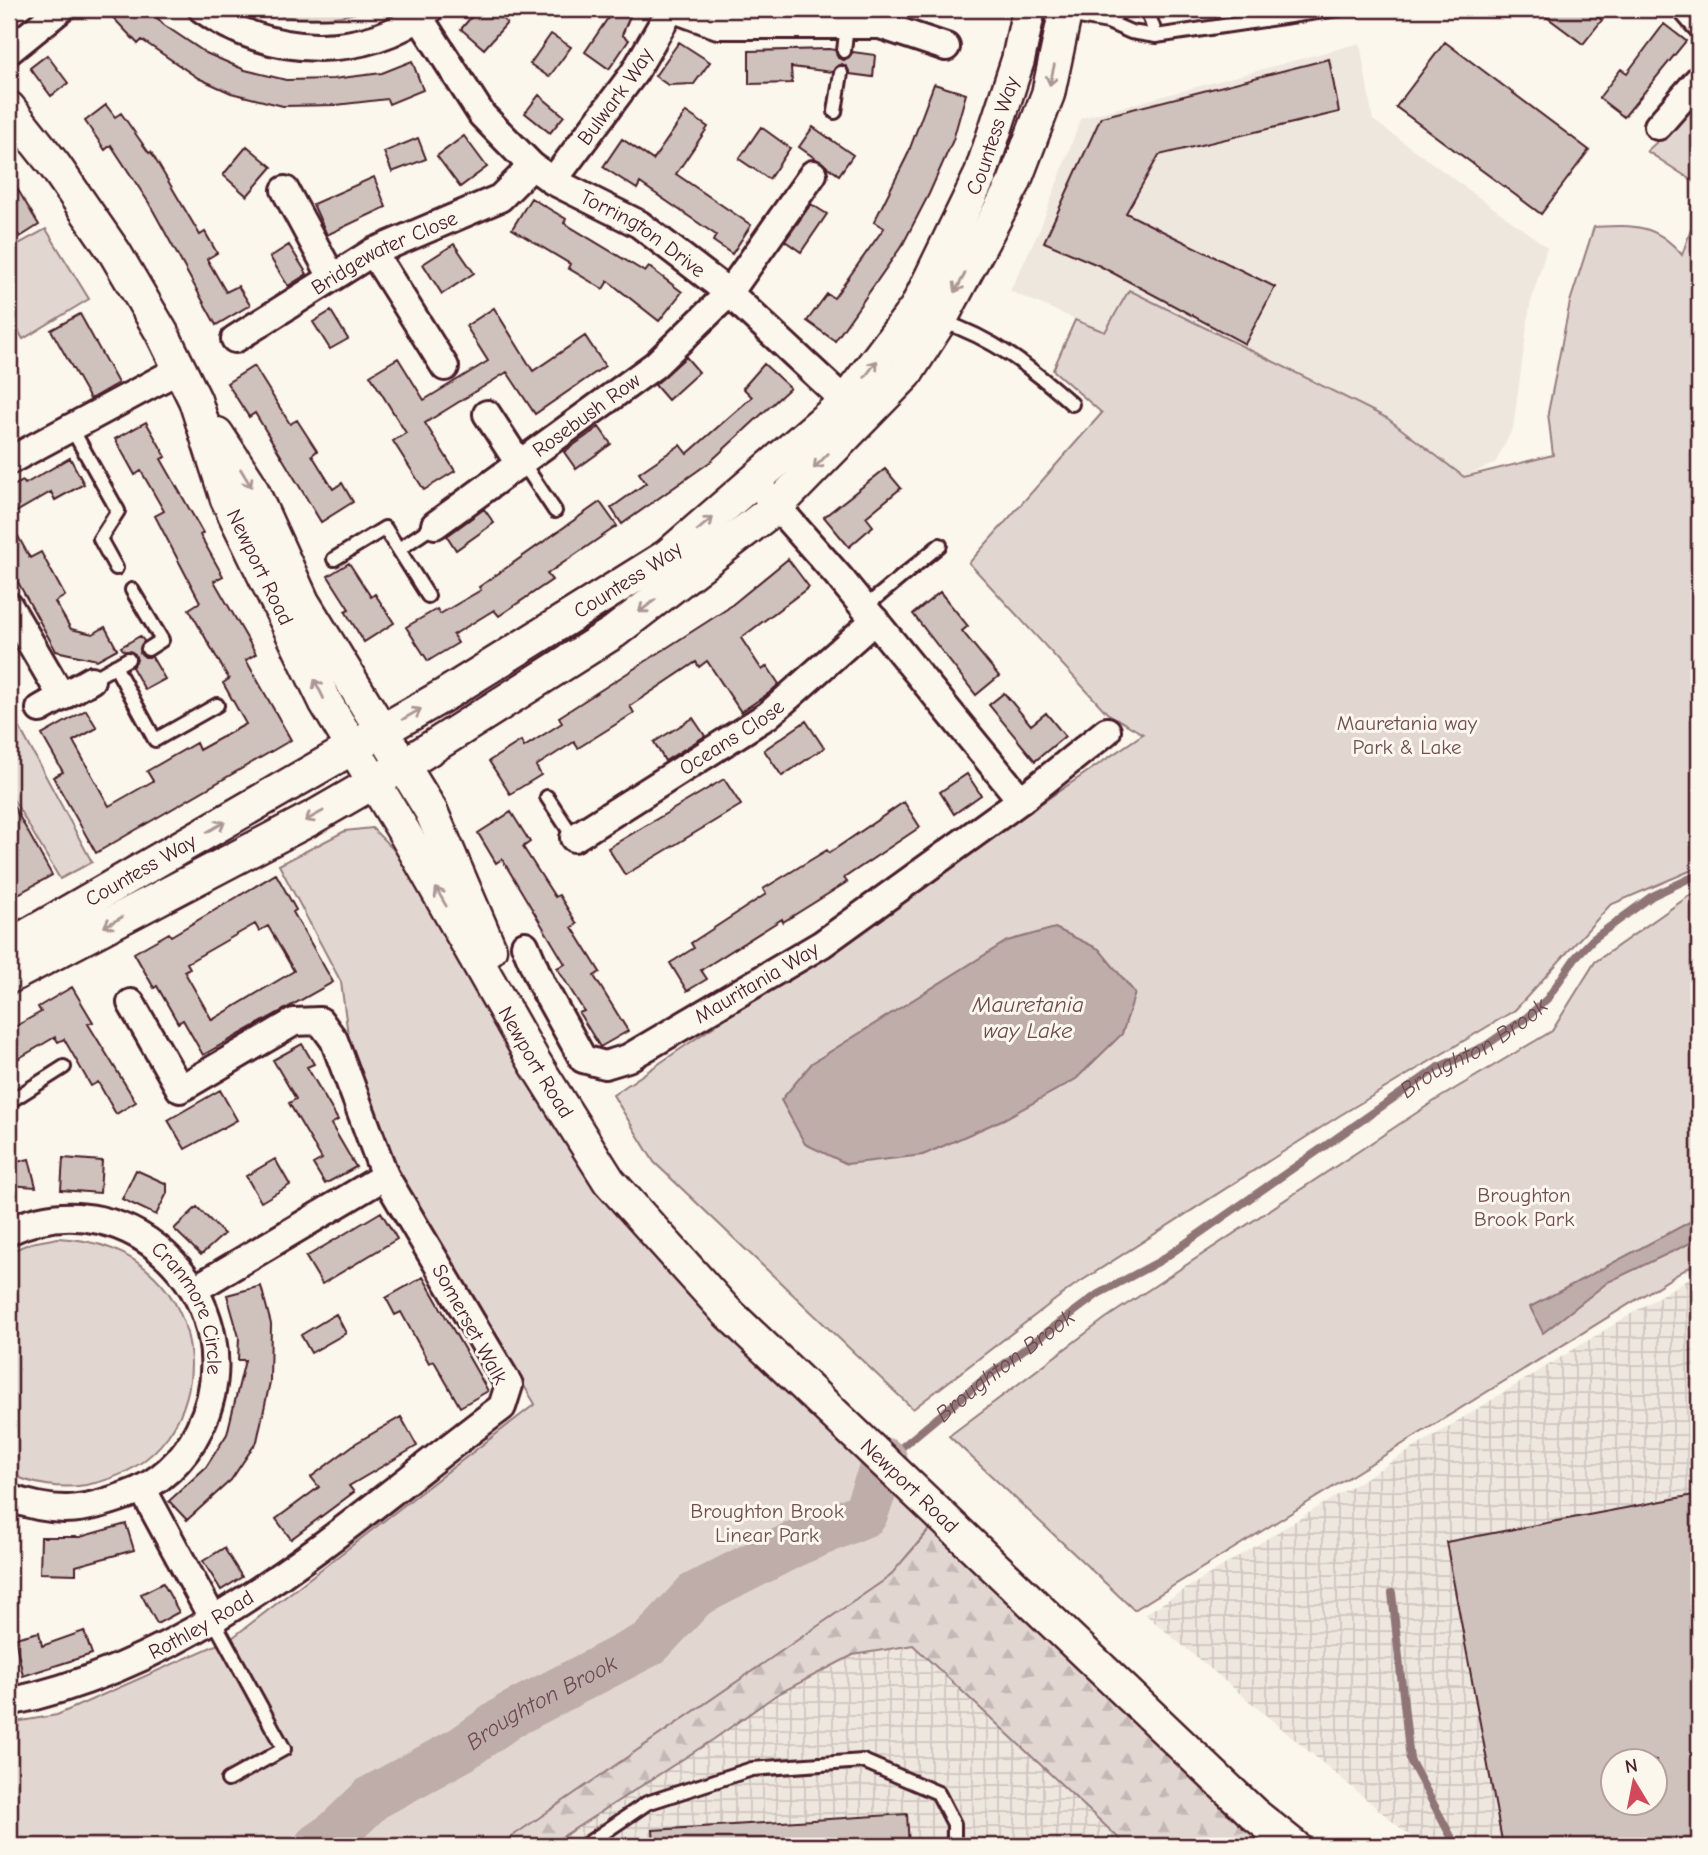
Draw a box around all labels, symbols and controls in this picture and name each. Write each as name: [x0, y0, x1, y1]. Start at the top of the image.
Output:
street label: Bulwark Way: [572, 43, 658, 150]
one-way arrow: [1045, 63, 1058, 86]
street label: Countess Way: [961, 73, 1024, 199]
street label: Torrington Drive: [576, 185, 710, 282]
street label: Bridgewater Close: [307, 206, 461, 300]
one-way arrow: [953, 272, 967, 293]
one-way arrow: [864, 361, 879, 379]
street label: Rosebush Row: [528, 368, 645, 462]
one-way arrow: [813, 452, 830, 469]
one-way arrow: [239, 467, 253, 487]
street label: Newport Road: [222, 505, 298, 629]
one-way arrow: [696, 516, 714, 532]
street label: Countess Way: [569, 536, 687, 623]
one-way arrow: [638, 599, 657, 614]
one-way arrow: [312, 679, 325, 700]
street label: Oceans Close: [675, 695, 789, 780]
one-way arrow: [401, 707, 421, 721]
park label: Mauretania way Park & Lake: [1337, 711, 1478, 759]
one-way arrow: [304, 810, 325, 823]
one-way arrow: [206, 819, 226, 833]
street label: Countess Way: [81, 828, 201, 911]
one-way arrow: [434, 887, 448, 907]
one-way arrow: [103, 916, 124, 930]
street label: Mauritania Way: [690, 936, 823, 1028]
water label: Mauretania way Lake: [971, 991, 1084, 1044]
water label: Broughton Brook: [1394, 991, 1553, 1103]
street label: Newport Road: [493, 1002, 578, 1122]
park label: Broughton Brook Park: [1474, 1183, 1574, 1231]
street label: Cranmore Circle: [147, 1237, 227, 1375]
street label: Somerset Walk: [427, 1260, 513, 1388]
water label: Broughton Brook: [929, 1302, 1080, 1427]
street label: Newport Road: [856, 1434, 963, 1538]
park label: Broughton Brook Linear Park: [690, 1499, 844, 1547]
street label: Rothley Road: [144, 1585, 258, 1664]
water label: Broughton Brook: [461, 1649, 622, 1756]
north arrow: [1600, 1746, 1670, 1816]
text: N: [1623, 1754, 1639, 1778]

